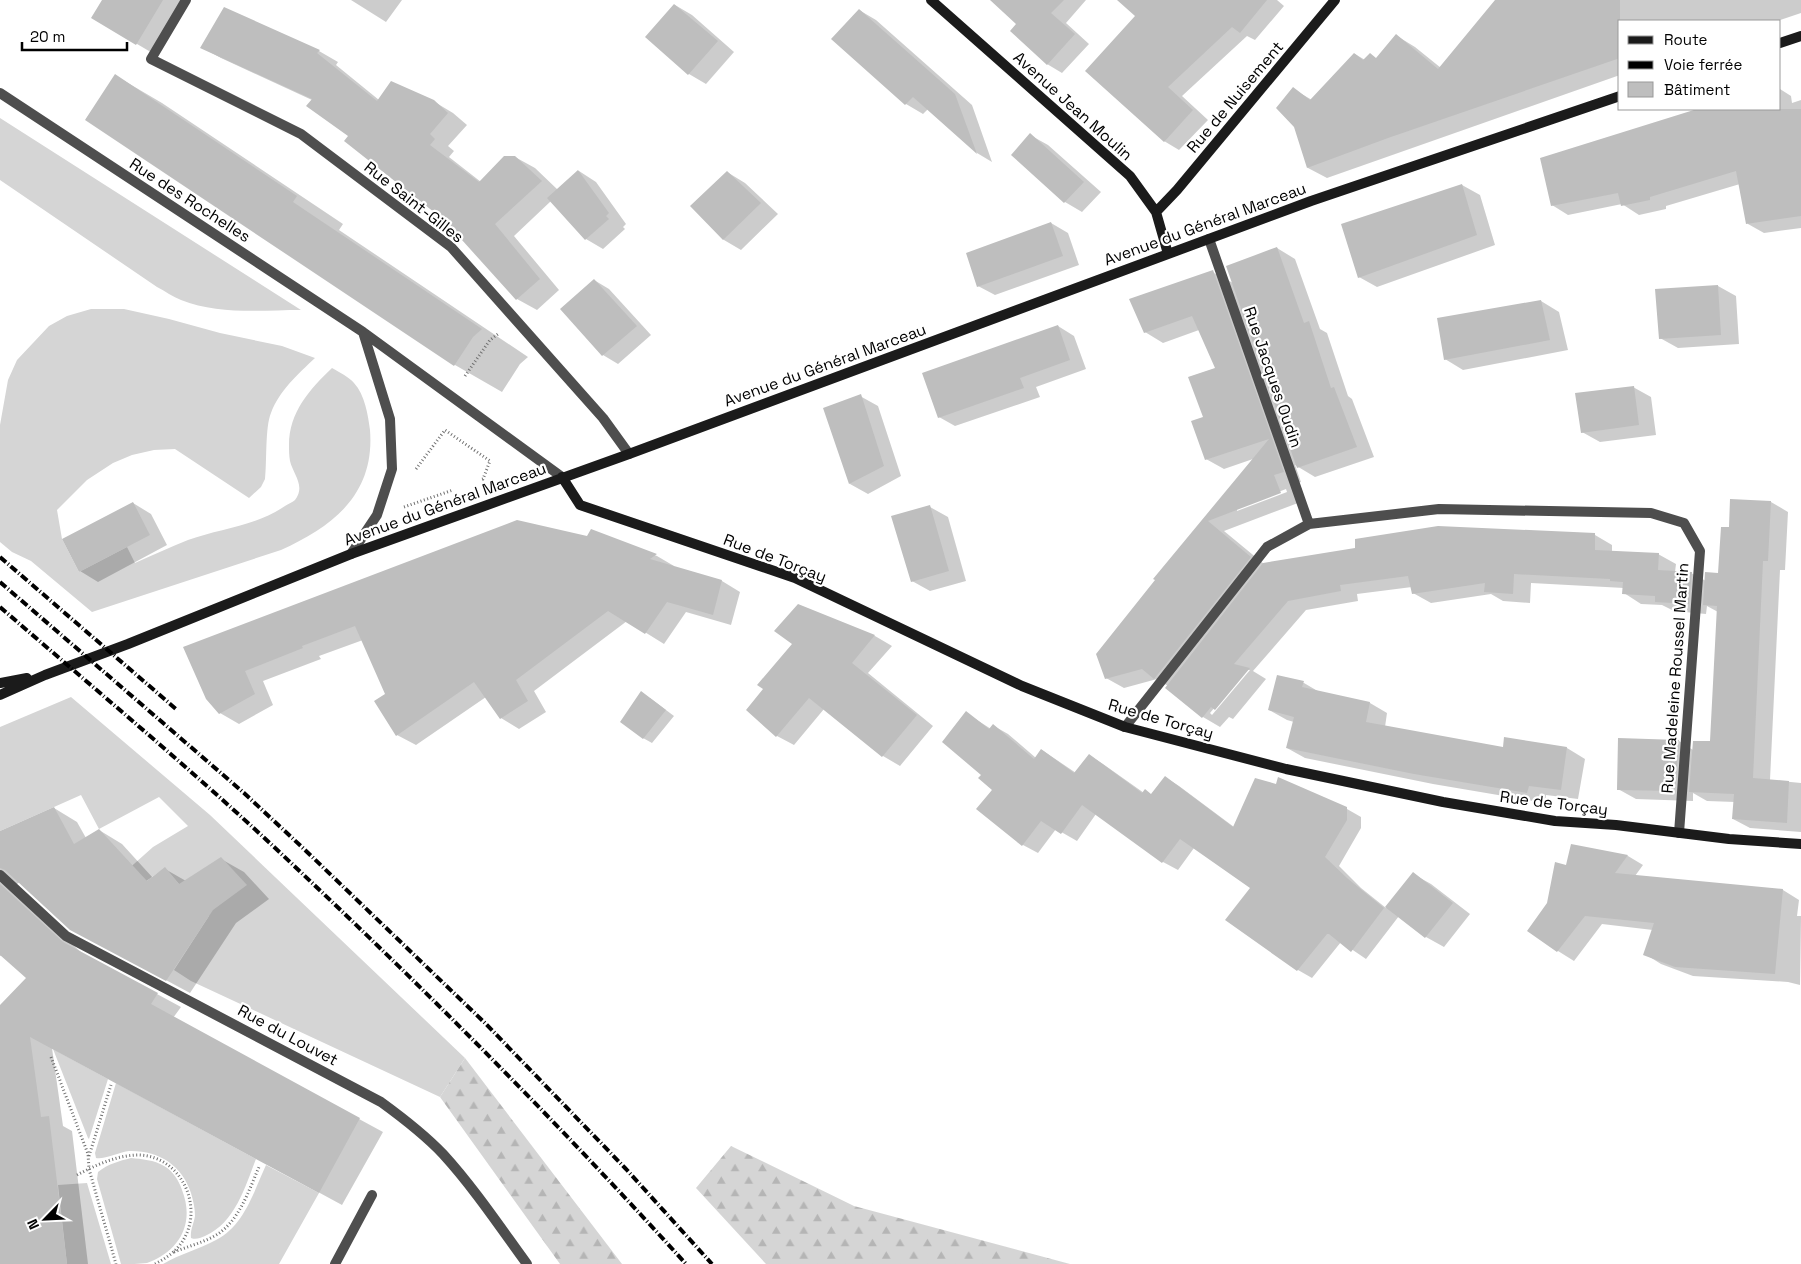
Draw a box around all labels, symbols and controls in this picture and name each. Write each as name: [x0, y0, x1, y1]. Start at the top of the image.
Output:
scale bar: [22, 20, 128, 52]
legend: [1618, 20, 1781, 110]
text: 20 m: [30, 27, 65, 46]
text: Route: [1664, 30, 1708, 49]
street label: Rue de Nuisement: [1182, 37, 1288, 157]
street label: Avenue Jean Moulin: [1009, 47, 1137, 165]
text: Voie ferrée: [1664, 55, 1742, 74]
text: Bâtiment: [1664, 80, 1730, 99]
street label: Rue des Rochelles: [125, 153, 255, 247]
street label: Rue Saint-Gilles: [360, 157, 468, 247]
street label: Avenue du Général Marceau: [1101, 178, 1309, 270]
street label: Rue Jacques Oudin: [1239, 304, 1307, 450]
street label: Avenue du Général Marceau: [721, 319, 929, 411]
street label: Avenue du Général Marceau: [341, 458, 549, 550]
street label: Rue de Torçay: [720, 529, 830, 587]
street label: Rue Madeleine Roussel Martin: [1656, 562, 1694, 794]
street label: Rue de Torçay: [1106, 694, 1216, 744]
street label: Rue de Torçay: [1499, 786, 1609, 820]
street label: Rue du Louvet: [234, 1000, 342, 1070]
north arrow: [20, 1194, 70, 1244]
text: N: [23, 1216, 43, 1232]

